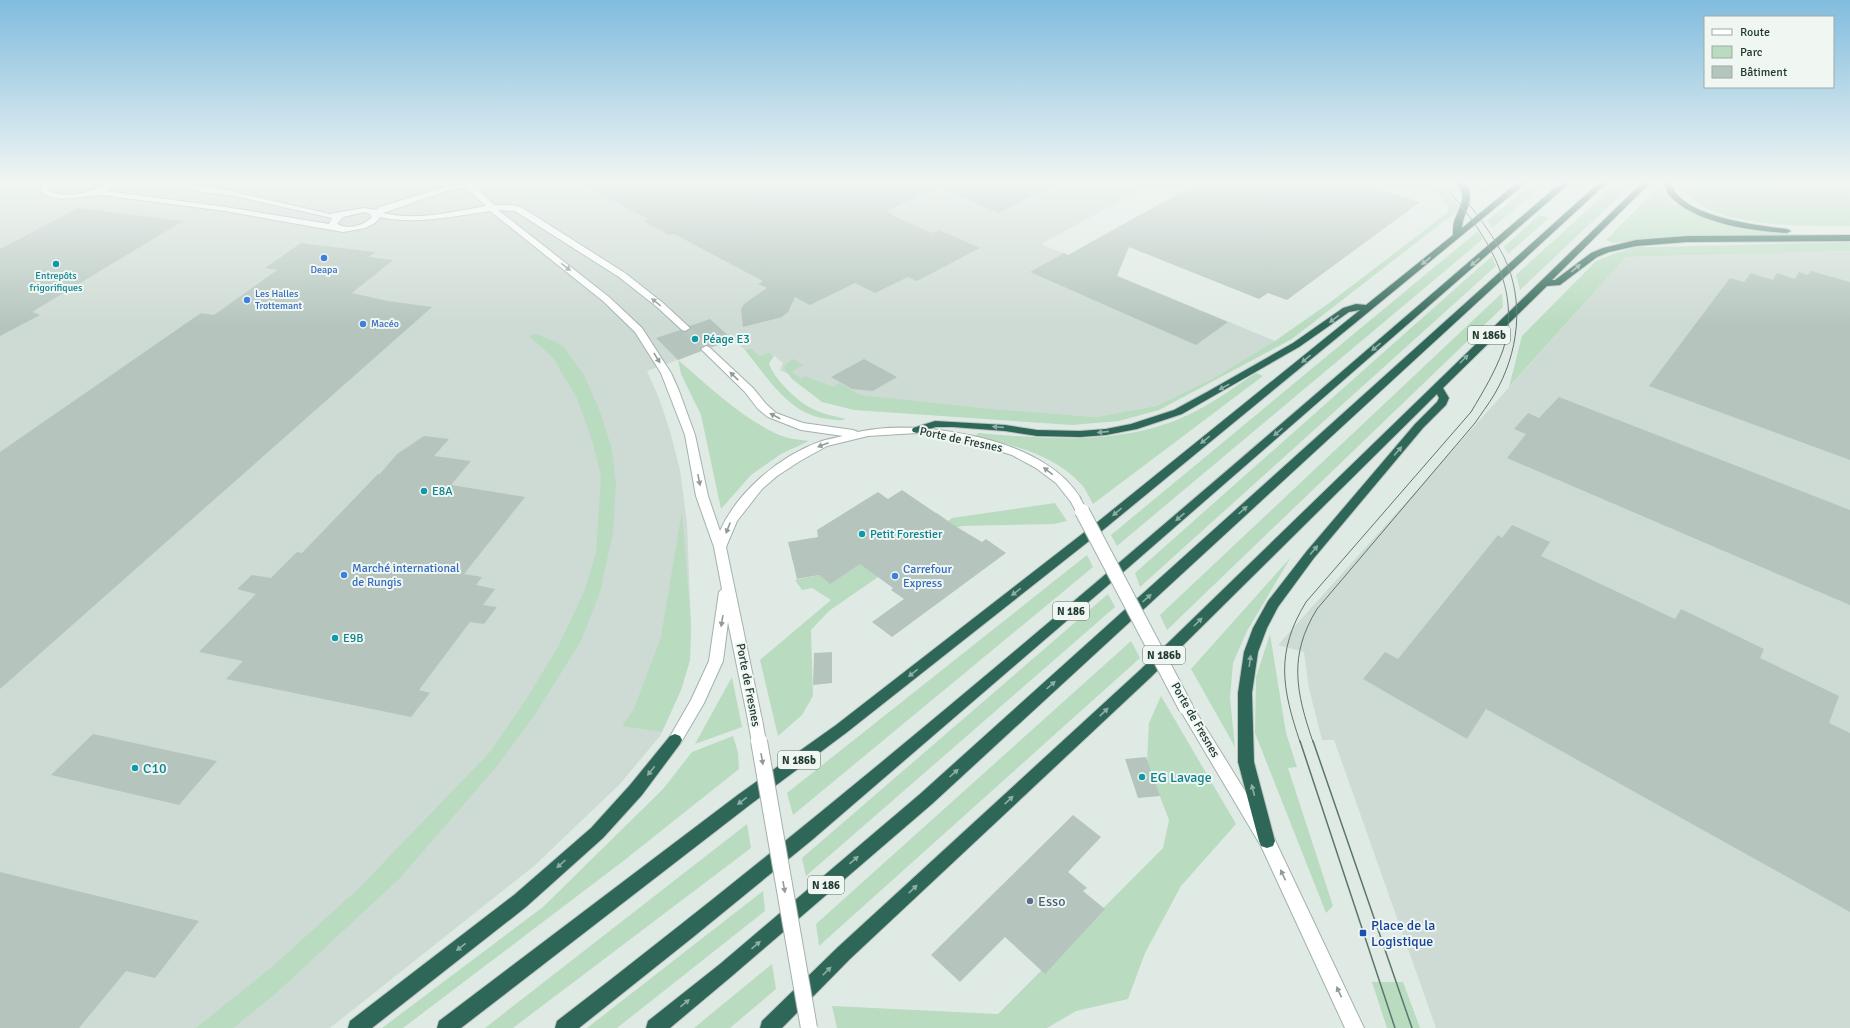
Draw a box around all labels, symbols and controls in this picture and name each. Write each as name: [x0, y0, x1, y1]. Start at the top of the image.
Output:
legend: [1704, 16, 1834, 88]
text: Route: [1740, 25, 1770, 40]
text: Parc: [1740, 45, 1763, 60]
text: Bâtiment: [1740, 65, 1787, 80]
marker: Deapa: [319, 253, 329, 263]
one-way arrow: [1421, 256, 1432, 265]
one-way arrow: [1469, 257, 1480, 266]
marker: Entrepôts frigorifiques: [51, 259, 61, 269]
one-way arrow: [560, 262, 571, 271]
place label: Deapa: [311, 264, 337, 276]
one-way arrow: [1571, 264, 1581, 273]
place label: Entrepôts frigorifiques: [29, 270, 83, 294]
place label: Les Halles Trottemant: [255, 288, 302, 312]
marker: Les Halles Trottemant: [242, 295, 252, 305]
one-way arrow: [651, 297, 661, 306]
one-way arrow: [1329, 315, 1339, 323]
place label: Macéo: [371, 318, 399, 330]
marker: Macéo: [358, 319, 368, 329]
road number: N 186b: [1468, 326, 1510, 344]
place label: Péage E3: [703, 332, 750, 347]
marker: Péage E3: [690, 334, 700, 344]
one-way arrow: [1371, 342, 1382, 351]
one-way arrow: [653, 353, 661, 363]
one-way arrow: [1301, 354, 1312, 363]
one-way arrow: [1459, 355, 1469, 364]
one-way arrow: [729, 371, 739, 381]
one-way arrow: [1218, 384, 1229, 391]
one-way arrow: [769, 413, 781, 419]
street label: Porte de Fresnes: [918, 424, 1004, 456]
one-way arrow: [992, 424, 1004, 431]
one-way arrow: [1273, 427, 1284, 436]
one-way arrow: [1097, 429, 1109, 435]
one-way arrow: [1199, 436, 1210, 444]
one-way arrow: [817, 442, 829, 448]
one-way arrow: [1393, 446, 1402, 455]
one-way arrow: [1042, 466, 1053, 475]
one-way arrow: [696, 474, 702, 486]
place label: E8A: [432, 484, 453, 499]
marker: E8A: [419, 486, 429, 496]
one-way arrow: [1238, 505, 1248, 515]
one-way arrow: [1112, 507, 1123, 516]
one-way arrow: [1175, 512, 1185, 522]
one-way arrow: [724, 523, 730, 535]
place label: Petit Forestier: [870, 527, 943, 542]
marker: Petit Forestier: [857, 529, 867, 539]
one-way arrow: [1310, 545, 1319, 555]
place label: Marché international de Rungis: [352, 561, 460, 590]
place label: Carrefour Express: [903, 562, 953, 591]
marker: Marché international de Rungis: [339, 570, 349, 580]
marker: Carrefour Express: [890, 571, 900, 581]
one-way arrow: [1010, 588, 1021, 597]
one-way arrow: [1142, 593, 1152, 602]
road number: N 186: [1053, 602, 1089, 620]
one-way arrow: [719, 615, 725, 627]
one-way arrow: [1193, 617, 1203, 627]
place label: E9B: [343, 631, 364, 646]
marker: E9B: [330, 633, 340, 643]
street label: Porte de Fresnes: [733, 642, 763, 728]
road number: N 186b: [1143, 646, 1185, 664]
one-way arrow: [1247, 655, 1253, 667]
one-way arrow: [908, 668, 919, 677]
street label: Porte de Fresnes: [1167, 680, 1223, 760]
one-way arrow: [1046, 681, 1055, 690]
one-way arrow: [1099, 707, 1109, 717]
road number: N 186b: [778, 751, 820, 769]
one-way arrow: [759, 753, 765, 765]
place label: C10: [143, 760, 167, 777]
marker: C10: [130, 763, 140, 773]
one-way arrow: [647, 765, 656, 776]
one-way arrow: [949, 768, 960, 777]
place label: EG Lavage: [1150, 769, 1212, 786]
marker: EG Lavage: [1137, 772, 1147, 782]
one-way arrow: [1250, 783, 1256, 795]
one-way arrow: [1004, 796, 1014, 805]
one-way arrow: [737, 797, 747, 805]
one-way arrow: [849, 856, 859, 865]
one-way arrow: [556, 860, 567, 869]
one-way arrow: [1280, 869, 1286, 881]
road number: N 186: [808, 876, 844, 894]
one-way arrow: [781, 881, 787, 893]
one-way arrow: [909, 885, 918, 894]
place label: Esso: [1038, 893, 1065, 910]
marker: Esso: [1025, 896, 1035, 906]
place label: Place de la Logistique: [1371, 917, 1435, 950]
marker: Place de la Logistique: [1358, 928, 1368, 938]
one-way arrow: [750, 940, 761, 949]
one-way arrow: [456, 943, 467, 951]
one-way arrow: [822, 966, 832, 976]
one-way arrow: [1336, 987, 1342, 998]
one-way arrow: [680, 999, 690, 1008]

